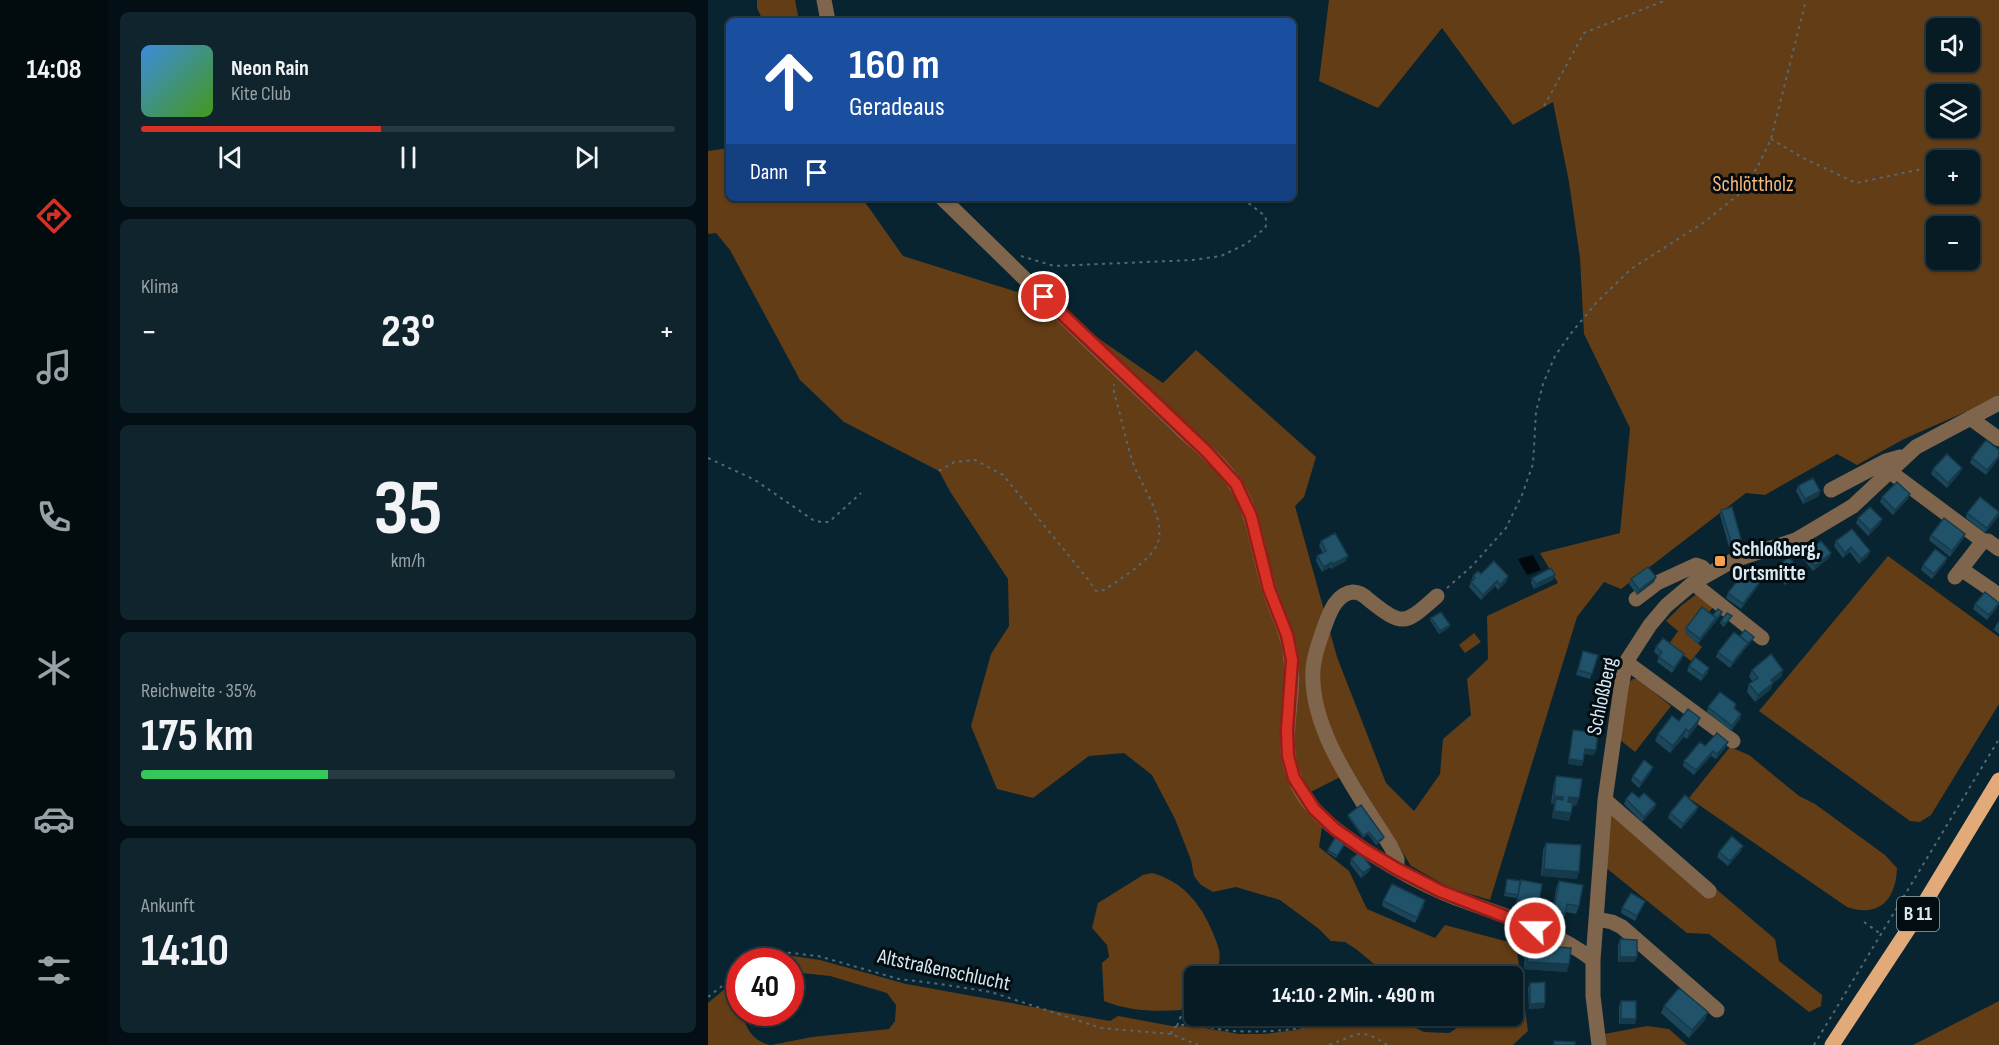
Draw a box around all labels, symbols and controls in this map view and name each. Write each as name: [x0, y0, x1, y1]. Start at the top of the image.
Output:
map controls: [1926, 18, 1980, 270]
button: sound: [1926, 18, 1980, 72]
text: 160 m: [849, 40, 940, 91]
icon: ahead: [750, 42, 828, 120]
text: 14:08: [26, 54, 82, 86]
text: Neon Rain: [231, 55, 309, 82]
text: Kite Club: [231, 82, 291, 106]
button: layers: [1926, 84, 1980, 138]
text: Geradeaus: [849, 91, 945, 123]
icon: previous: [214, 141, 247, 174]
icon: pause: [392, 141, 425, 174]
icon: next: [570, 141, 603, 174]
button: +: [1926, 150, 1980, 204]
icon: arrive: [800, 156, 833, 189]
text: Dann: [750, 159, 788, 186]
park label: Schlöttholz: [1713, 172, 1794, 197]
icon: directions: [33, 195, 75, 237]
button: −: [1926, 216, 1980, 270]
pin: [1018, 271, 1069, 322]
text: Klima: [141, 275, 179, 299]
icon: arrive: [1027, 280, 1060, 313]
text: 23°: [381, 305, 435, 360]
text: −: [141, 312, 157, 352]
text: +: [659, 312, 675, 352]
icon: music: [33, 346, 75, 388]
text: 35: [373, 463, 443, 556]
icon: phone: [33, 496, 75, 538]
place label: Schloßberg, Ortsmitte: [1732, 537, 1821, 586]
text: km/h: [391, 549, 425, 573]
marker: Schloßberg, Ortsmitte: [1713, 554, 1727, 568]
icon: climate: [33, 647, 75, 689]
street label: Schloßberg: [1582, 655, 1622, 737]
text: Reichweite · 35%: [141, 679, 256, 703]
text: 175 km: [141, 709, 254, 764]
icon: car: [33, 798, 75, 840]
text: Ankunft: [141, 894, 195, 918]
position arrow: [1503, 896, 1567, 960]
road number: B 11: [1897, 897, 1939, 931]
text: 14:10: [141, 924, 229, 979]
street label: Altstraßenschlucht: [874, 944, 1013, 996]
speed limit sign: 40: [726, 948, 804, 1026]
icon: filters: [33, 949, 75, 991]
text: 14:10 · 2 Min. · 490 m: [1272, 982, 1435, 1009]

